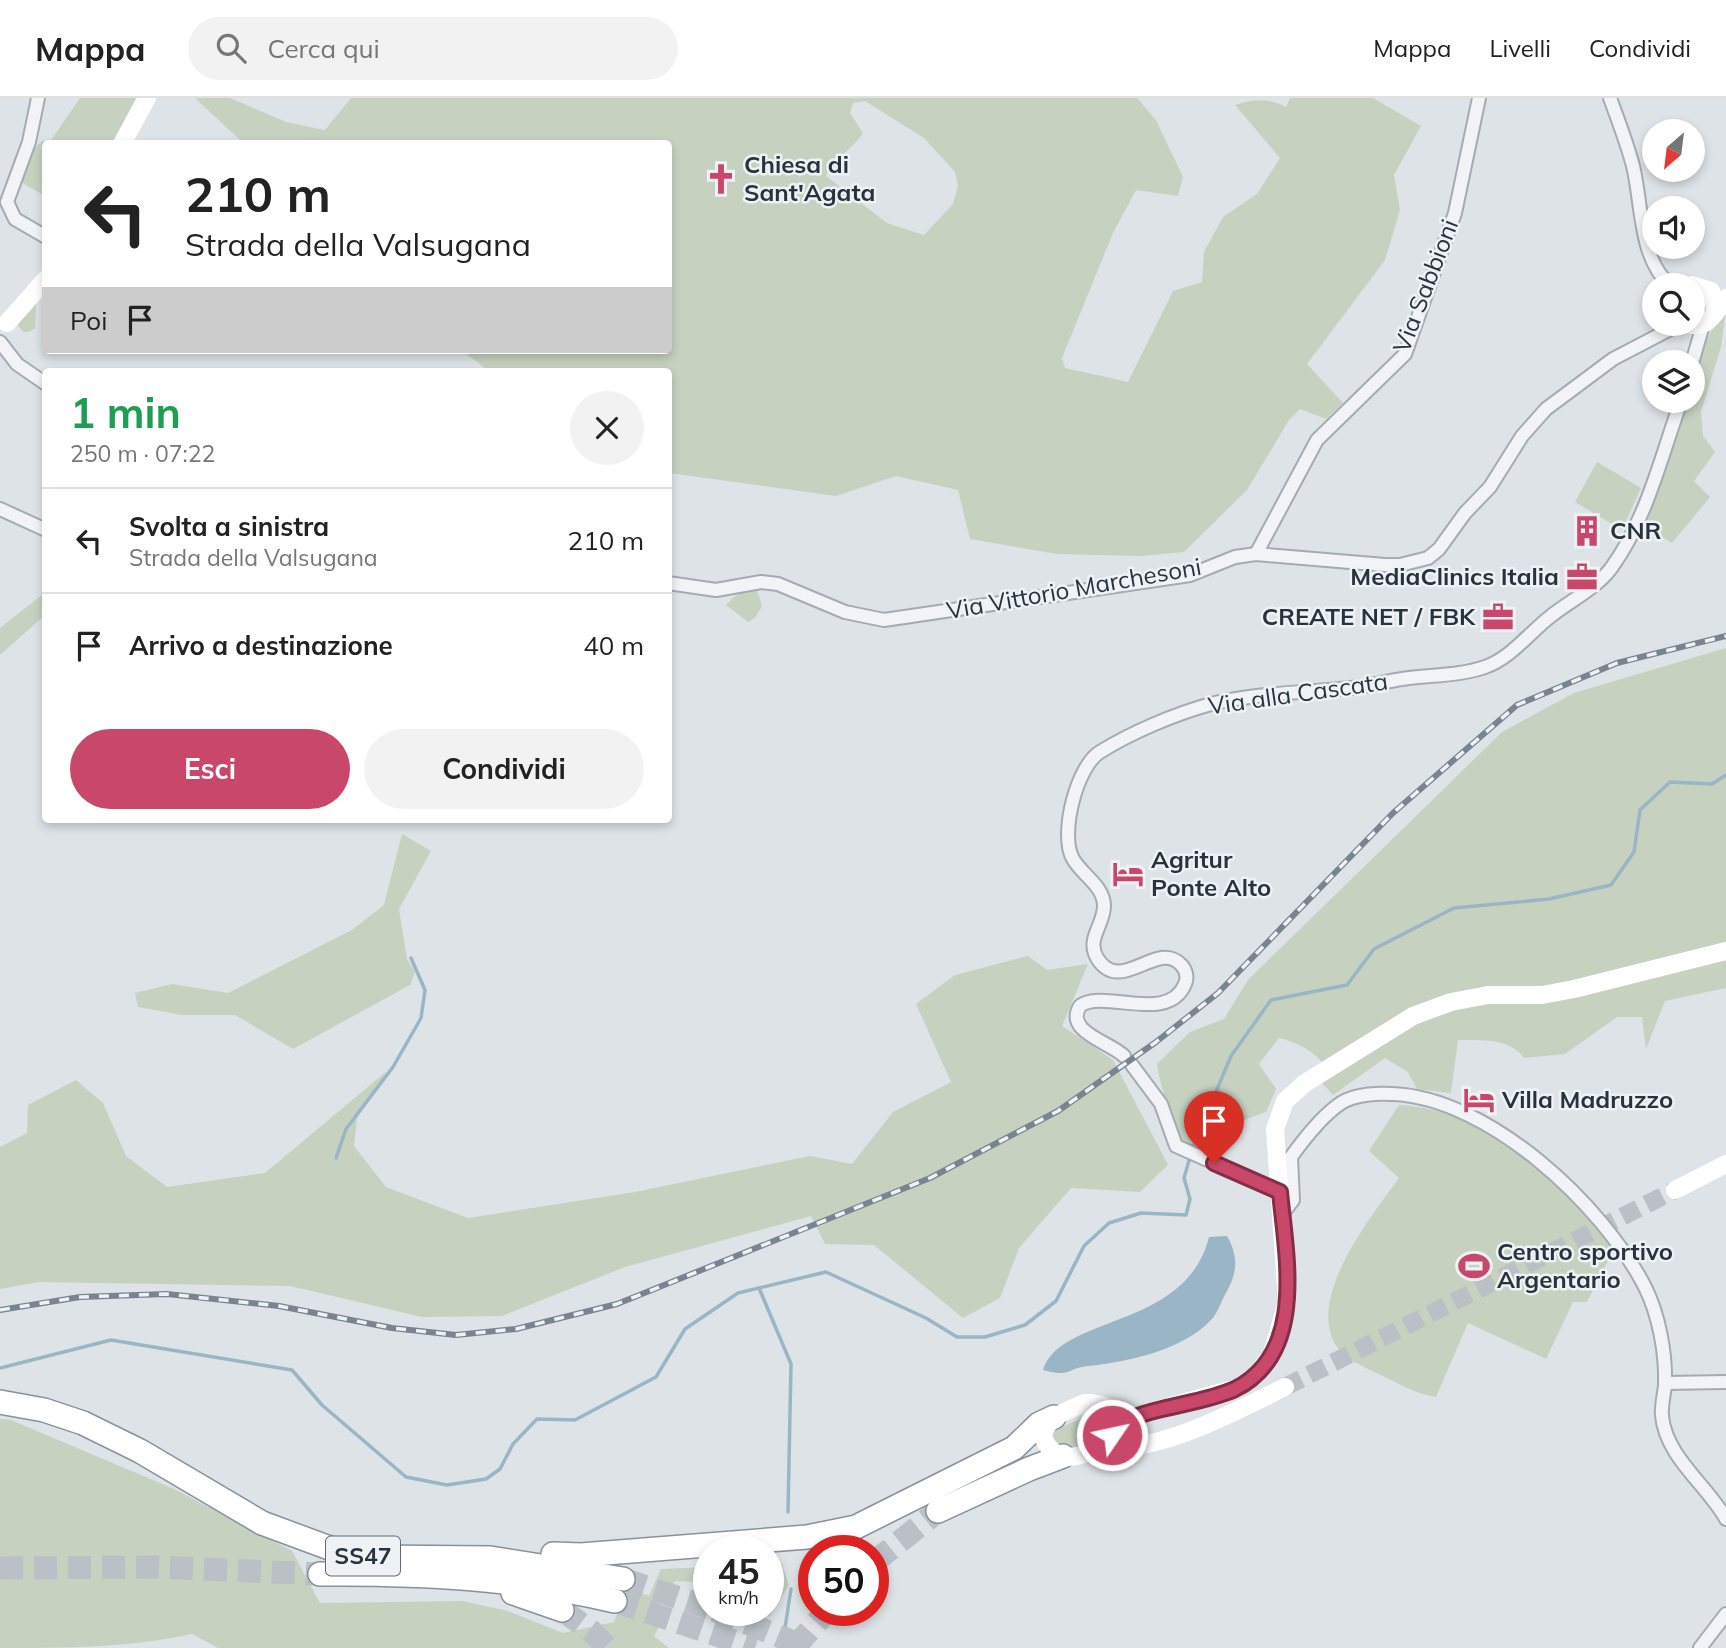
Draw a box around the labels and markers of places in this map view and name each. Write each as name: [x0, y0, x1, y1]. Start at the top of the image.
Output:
place label: Chiesa di Sant'Agata: [744, 149, 875, 207]
church icon: Chiesa di Sant'Agata: [704, 162, 738, 196]
building icon: CNR: [1570, 514, 1604, 548]
place label: CNR: [1610, 515, 1662, 545]
office icon: MediaClinics Italia: [1565, 560, 1599, 594]
place label: MediaClinics Italia: [1350, 561, 1559, 591]
office icon: CREATE NET / FBK: [1481, 600, 1515, 634]
place label: CREATE NET / FBK: [1262, 601, 1476, 631]
place label: Agritur Ponte Alto: [1151, 844, 1271, 902]
hotel icon: Agritur Ponte Alto: [1111, 857, 1145, 891]
hotel icon: Villa Madruzzo: [1462, 1083, 1496, 1117]
place label: Villa Madruzzo: [1501, 1084, 1673, 1114]
pin: [1184, 1091, 1244, 1163]
place label: Centro sportivo Argentario: [1497, 1236, 1673, 1294]
sports icon: Centro sportivo Argentario: [1457, 1249, 1491, 1283]

